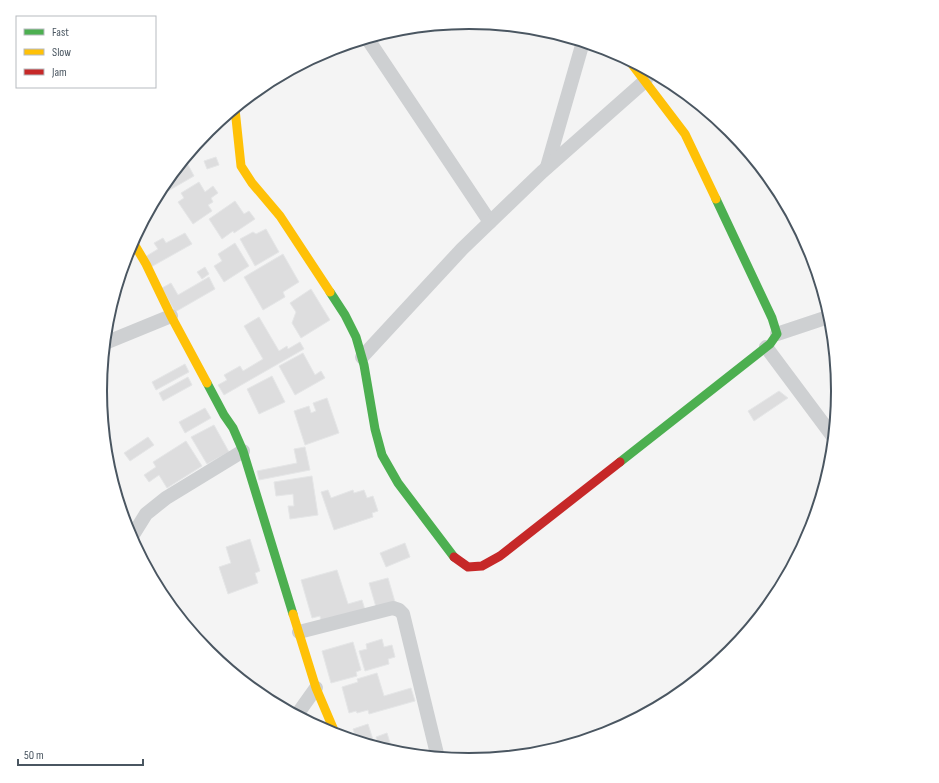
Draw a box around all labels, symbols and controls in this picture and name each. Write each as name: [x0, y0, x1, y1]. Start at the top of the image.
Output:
legend: [16, 16, 156, 88]
text: Fast: [52, 25, 69, 40]
text: Slow: [52, 45, 71, 60]
text: Jam: [51, 65, 67, 80]
scale bar: [18, 741, 143, 767]
text: 50 m: [24, 748, 44, 763]

